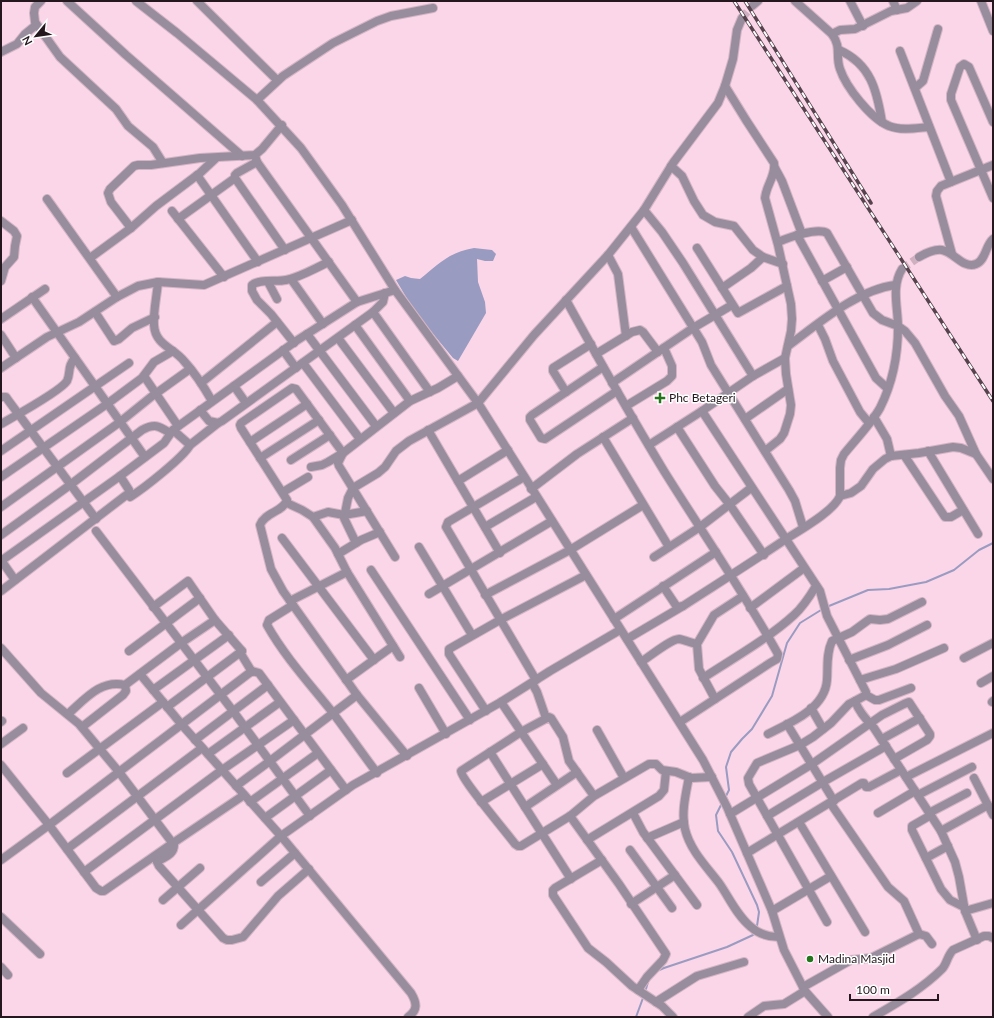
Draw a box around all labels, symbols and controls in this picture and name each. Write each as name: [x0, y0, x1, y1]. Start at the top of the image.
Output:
north arrow: [16, 16, 56, 56]
text: N: [19, 34, 35, 48]
place label: Phc Betageri: [669, 390, 736, 405]
marker: Phc Betageri: [654, 392, 666, 404]
place label: Madina Masjid: [818, 951, 895, 966]
marker: Madina Masjid: [805, 954, 815, 964]
scale bar: [850, 976, 938, 1002]
text: 100 m: [856, 982, 890, 997]

